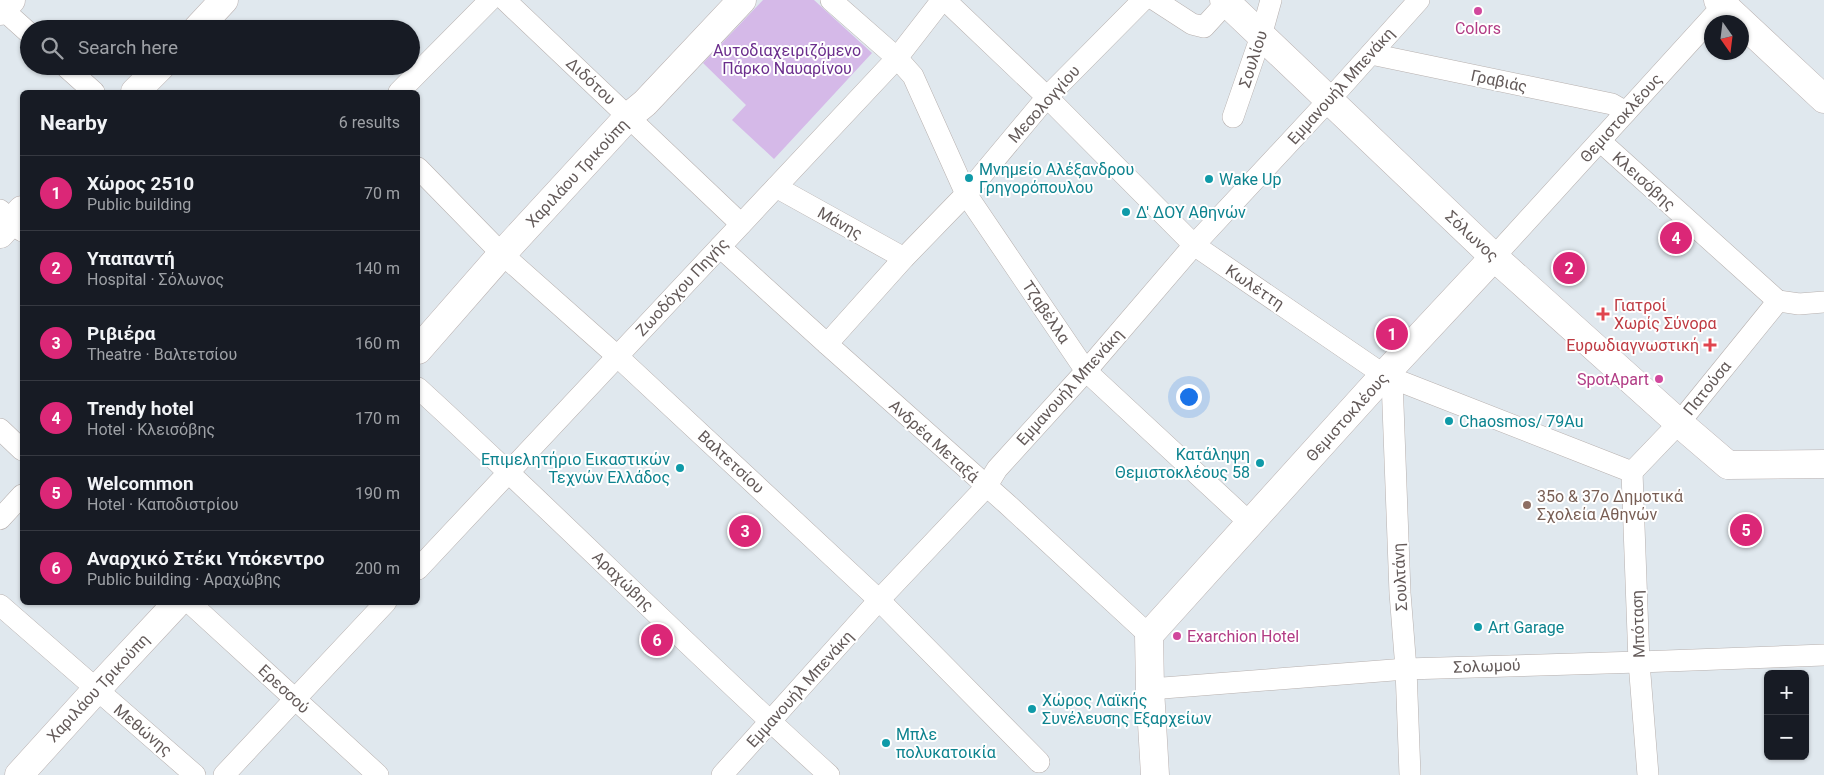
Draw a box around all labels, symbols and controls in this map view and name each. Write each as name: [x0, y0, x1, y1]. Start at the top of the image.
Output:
marker: Colors: [1472, 5, 1484, 17]
north arrow: [1704, 15, 1749, 60]
place label: Colors: [1455, 19, 1501, 38]
search box: [20, 20, 420, 75]
street label: Εμμανουήλ Μπενάκη: [1284, 24, 1398, 148]
street label: Σουλίου: [1235, 28, 1271, 90]
icon: search: [38, 34, 66, 62]
text: Search here: [78, 36, 178, 59]
park label: Αυτοδιαχειριζόμενο Πάρκο Ναυαρίνου: [713, 41, 861, 78]
street label: Διδότου: [562, 53, 620, 109]
street label: Μεσολογγίου: [1004, 61, 1084, 147]
street label: Γραβιάς: [1469, 66, 1529, 96]
street label: Θεμιστοκλέους: [1576, 70, 1666, 166]
text: Nearby: [40, 111, 107, 135]
text: 6 results: [339, 113, 400, 132]
street label: Χαριλάου Τρικούπη: [522, 115, 632, 231]
street label: Κλεισόβης: [1609, 148, 1679, 214]
place label: Μνημείο Αλέξανδρου Γρηγορόπουλου: [979, 160, 1134, 197]
place label: Wake Up: [1219, 170, 1281, 189]
text: Χώρος 2510: [87, 172, 194, 195]
marker: Μνημείο Αλέξανδρου Γρηγορόπουλου: [963, 172, 975, 184]
marker: Wake Up: [1203, 173, 1215, 185]
text: 1: [51, 184, 61, 203]
text: 70 m: [364, 184, 400, 203]
text: Public building: [87, 195, 191, 214]
street label: Μάνης: [814, 203, 866, 243]
place label: Δ' ΔΟΥ Αθηνών: [1136, 203, 1246, 222]
marker: Δ' ΔΟΥ Αθηνών: [1120, 206, 1132, 218]
street label: Σόλωνος: [1442, 207, 1502, 265]
pin: 4: [1660, 219, 1692, 257]
street label: Ζωοδόχου Πηγής: [632, 234, 732, 340]
text: Υπαπαντή: [87, 247, 175, 270]
pin: 2: [1553, 249, 1585, 287]
text: 2: [51, 259, 61, 278]
text: 140 m: [355, 259, 400, 278]
street label: Κωλέττη: [1222, 261, 1288, 313]
text: Hospital · Σόλωνος: [87, 270, 224, 289]
street label: Τζαβέλλα: [1018, 277, 1074, 347]
place label: Γιατροί Χωρίς Σύνορα: [1614, 296, 1717, 333]
marker: Γιατροί Χωρίς Σύνορα: [1596, 307, 1610, 321]
pin: 1: [1376, 315, 1408, 353]
text: Ριβιέρα: [87, 322, 155, 345]
street label: Εμμανουήλ Μπενάκη: [1013, 325, 1127, 449]
text: 3: [51, 334, 61, 353]
text: 160 m: [355, 334, 400, 353]
place label: Ευρωδιαγνωστική: [1566, 336, 1699, 355]
marker: Ευρωδιαγνωστική: [1703, 338, 1717, 352]
text: Theatre · Βαλτετσίου: [87, 345, 237, 364]
street label: Πατούσα: [1679, 357, 1735, 419]
street label: Θεμιστοκλέους: [1302, 369, 1392, 465]
place label: SpotApart: [1577, 370, 1649, 389]
marker: SpotApart: [1653, 373, 1665, 385]
your location: [1176, 384, 1202, 410]
street label: Ανδρέα Μεταξά: [885, 396, 983, 486]
text: Trendy hotel: [87, 397, 194, 420]
text: 4: [51, 409, 61, 428]
text: 170 m: [355, 409, 400, 428]
place label: Chaosmos/ 79Au: [1459, 412, 1583, 431]
marker: Chaosmos/ 79Au: [1443, 415, 1455, 427]
text: Hotel · Κλεισόβης: [87, 420, 215, 439]
street label: Βαλτετσίου: [694, 427, 768, 497]
place label: Κατάληψη Θεμιστοκλέους 58: [1115, 445, 1250, 482]
place label: Επιμελητήριο Εικαστικών Τεχνών Ελλάδος: [481, 450, 670, 487]
marker: Κατάληψη Θεμιστοκλέους 58: [1254, 457, 1266, 469]
marker: Επιμελητήριο Εικαστικών Τεχνών Ελλάδος: [674, 462, 686, 474]
text: Welcommon: [87, 472, 194, 495]
text: 5: [51, 484, 61, 503]
text: 190 m: [355, 484, 400, 503]
place label: 35ο & 37ο Δημοτικά Σχολεία Αθηνών: [1537, 487, 1683, 524]
text: Hotel · Καποδιστρίου: [87, 495, 239, 514]
marker: 35ο & 37ο Δημοτικά Σχολεία Αθηνών: [1521, 499, 1533, 511]
pin: 5: [1730, 511, 1762, 549]
pin: 3: [729, 512, 761, 550]
street label: Σουλτάνη: [1389, 542, 1411, 612]
text: Αναρχικό Στέκι Υπόκεντρο: [87, 547, 324, 570]
street label: Αραχώβης: [588, 547, 658, 615]
text: 6: [51, 559, 61, 578]
text: 200 m: [355, 559, 400, 578]
text: Public building · Αραχώβης: [87, 570, 281, 589]
street label: Μπόταση: [1627, 590, 1649, 658]
place label: Art Garage: [1488, 618, 1564, 637]
pin: 6: [641, 621, 673, 659]
marker: Art Garage: [1472, 621, 1484, 633]
street label: Εμμανουήλ Μπενάκη: [743, 627, 857, 751]
place label: Exarchion Hotel: [1187, 627, 1299, 646]
street label: Χαριλάου Τρικούπη: [43, 630, 153, 746]
marker: Exarchion Hotel: [1171, 630, 1183, 642]
street label: Σολωμού: [1453, 655, 1521, 677]
street label: Ερεσσού: [255, 661, 313, 717]
map controls: [1764, 670, 1809, 760]
button: +: [1764, 670, 1809, 715]
place label: Χώρος Λαϊκής Συνέλευσης Εξαρχείων: [1042, 691, 1212, 728]
street label: Μεθώνης: [110, 700, 176, 760]
marker: Χώρος Λαϊκής Συνέλευσης Εξαρχείων: [1026, 703, 1038, 715]
button: −: [1764, 715, 1809, 760]
place label: Μπλε πολυκατοικία: [896, 725, 996, 762]
marker: Μπλε πολυκατοικία: [880, 737, 892, 749]

